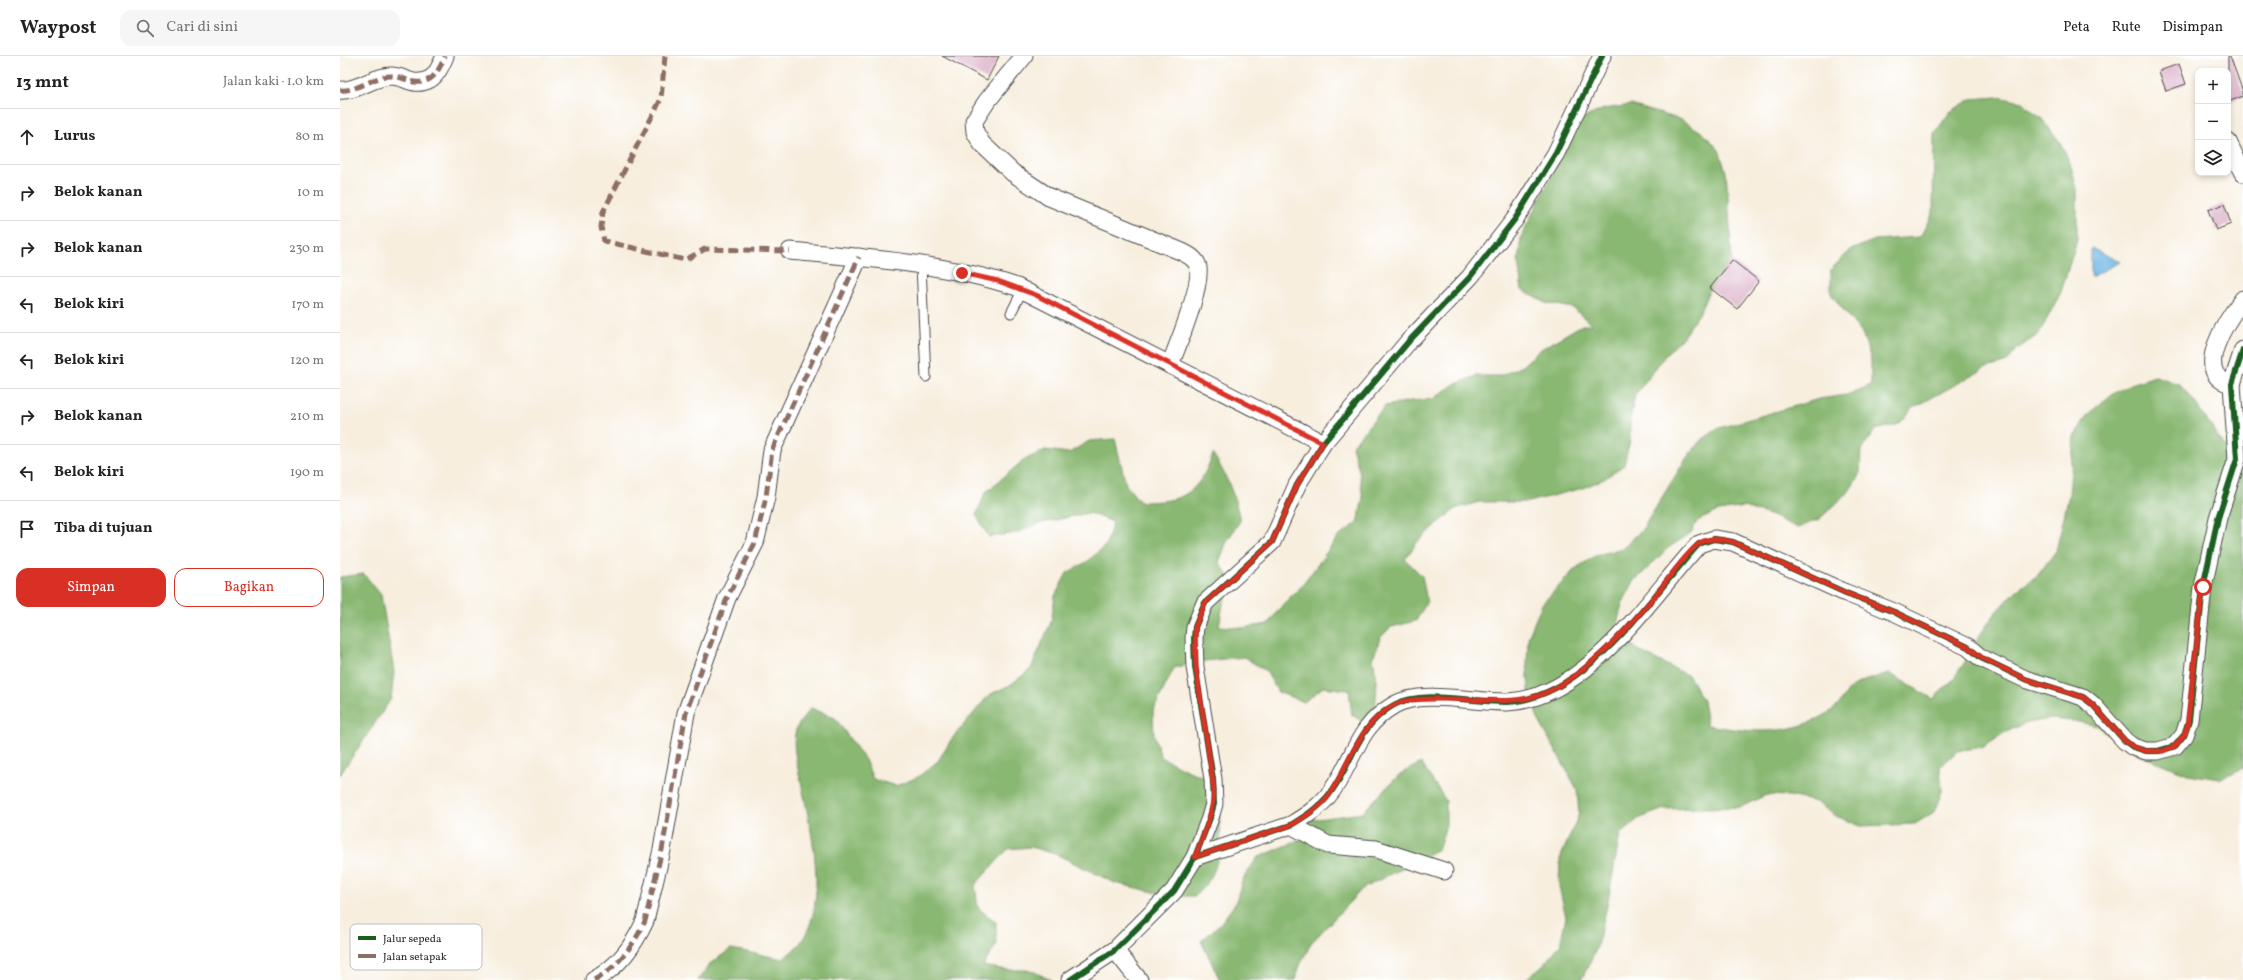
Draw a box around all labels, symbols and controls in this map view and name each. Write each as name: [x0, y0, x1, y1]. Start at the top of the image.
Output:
search box: [120, 10, 400, 46]
text: Waypost: [20, 15, 96, 41]
icon: search: [134, 17, 156, 39]
text: Cari di sini: [166, 17, 238, 38]
text: Peta: [2063, 18, 2090, 37]
text: Rute: [2112, 18, 2141, 37]
text: Disimpan: [2163, 18, 2223, 37]
map controls: [2195, 68, 2231, 176]
button: +: [2195, 68, 2231, 104]
text: 13 mnt: [16, 71, 69, 94]
text: Jalan kaki · 1.0 km: [223, 73, 324, 91]
button: −: [2195, 104, 2231, 140]
icon: ahead: [16, 126, 38, 148]
text: Lurus: [54, 126, 95, 147]
text: 80 m: [295, 128, 324, 146]
button: layers: [2195, 140, 2231, 176]
icon: right: [16, 182, 38, 204]
text: Belok kanan: [54, 182, 143, 203]
text: 10 m: [297, 184, 324, 202]
icon: right: [16, 238, 38, 260]
text: Belok kanan: [54, 238, 143, 259]
text: 230 m: [289, 240, 324, 258]
route end: [953, 264, 971, 282]
icon: left: [16, 294, 38, 316]
text: Belok kiri: [54, 294, 124, 315]
text: 170 m: [291, 296, 324, 314]
icon: left: [16, 350, 38, 372]
text: Belok kiri: [54, 350, 124, 371]
text: 120 m: [290, 352, 324, 370]
icon: right: [16, 406, 38, 428]
text: Belok kanan: [54, 406, 143, 427]
text: 210 m: [290, 408, 324, 426]
icon: left: [16, 462, 38, 484]
text: Belok kiri: [54, 462, 124, 483]
text: 190 m: [290, 464, 324, 482]
icon: arrive: [16, 518, 38, 540]
text: Tiba di tujuan: [54, 518, 153, 539]
button: Simpan: [16, 568, 166, 607]
button: Bagikan: [174, 568, 324, 607]
route start: [2194, 578, 2212, 596]
legend: [350, 924, 482, 970]
text: Jalur sepeda: [383, 932, 442, 947]
text: Jalan setapak: [383, 950, 447, 965]

